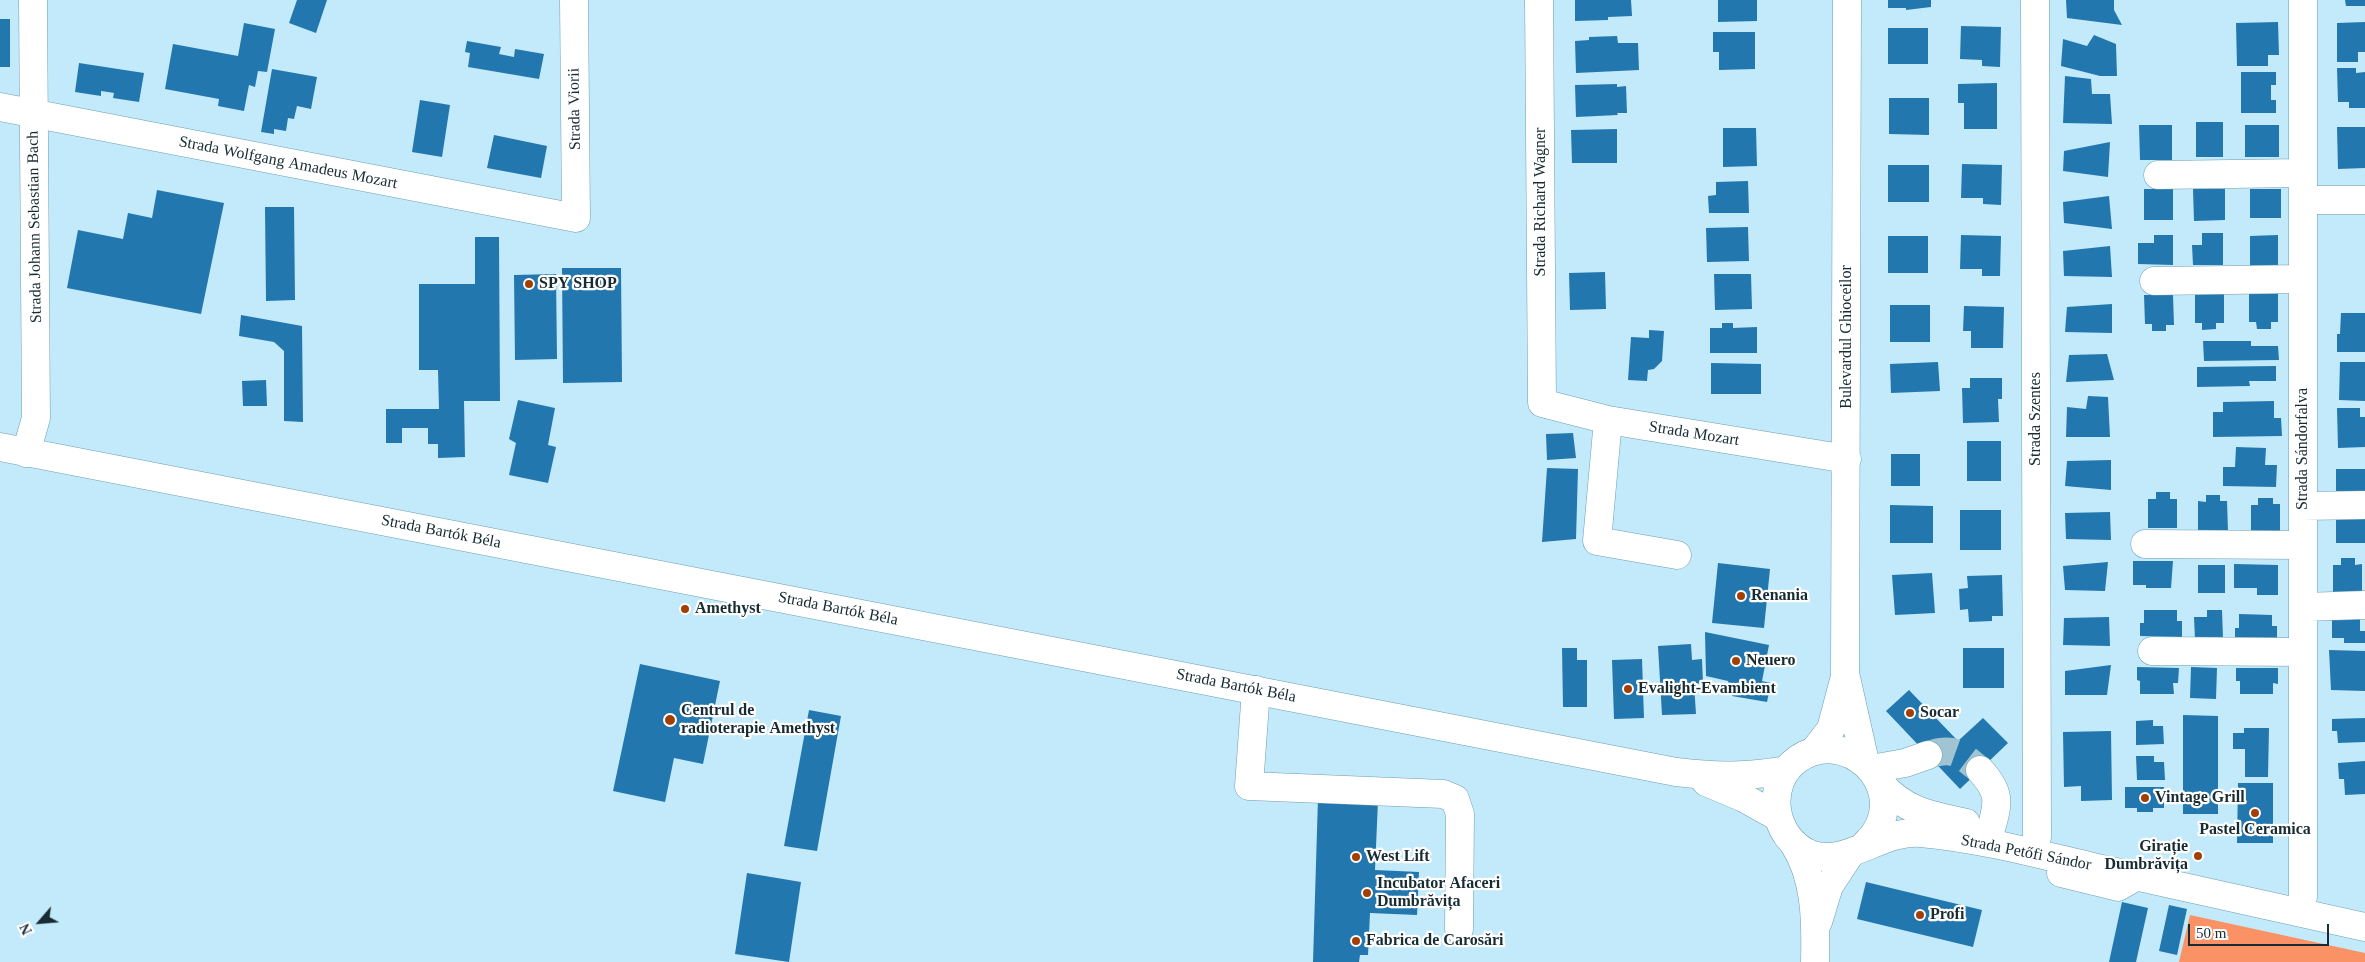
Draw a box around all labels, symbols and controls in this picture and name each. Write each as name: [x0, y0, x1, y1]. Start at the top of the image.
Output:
street label: Strada Viorii: [565, 68, 585, 150]
street label: Strada Richard Wagner: [1531, 128, 1551, 276]
street label: Strada Johann Sebastian Bach: [24, 131, 46, 323]
street label: Strada Wolfgang Amadeus Mozart: [177, 132, 399, 194]
street label: Bulevardul Ghioceilor: [1837, 265, 1857, 409]
place label: SPY SHOP: [539, 274, 617, 294]
marker: SPY SHOP: [523, 278, 535, 290]
street label: Strada Szentes: [2026, 372, 2046, 466]
street label: Strada Sándorfalva: [2293, 388, 2313, 510]
street label: Strada Mozart: [1648, 417, 1740, 451]
street label: Strada Bartók Béla: [379, 511, 503, 553]
place label: Renania: [1751, 586, 1808, 606]
street label: Strada Bartók Béla: [776, 588, 900, 630]
marker: Renania: [1735, 590, 1747, 602]
place label: Amethyst: [695, 599, 761, 619]
marker: Amethyst: [679, 603, 691, 615]
place label: Neuero: [1746, 651, 1795, 671]
marker: Neuero: [1730, 655, 1742, 667]
street label: Strada Bartók Béla: [1174, 665, 1298, 707]
place label: Evalight-Evambient: [1638, 679, 1776, 699]
marker: Evalight-Evambient: [1622, 683, 1634, 695]
place label: Centrul de radioterapie Amethyst: [681, 701, 835, 739]
place label: Socar: [1920, 703, 1959, 723]
marker: Socar: [1904, 707, 1916, 719]
marker: Centrul de radioterapie Amethyst: [663, 713, 677, 727]
place label: Vintage Grill: [2155, 788, 2245, 808]
marker: Vintage Grill: [2139, 792, 2151, 804]
marker: Pastel Ceramica: [2249, 807, 2261, 819]
place label: Pastel Ceramica: [2199, 820, 2311, 840]
street label: Strada Petőfi Sándor: [1959, 831, 2093, 875]
place label: Girație Dumbrăvița: [2104, 837, 2188, 875]
place label: West Lift: [1366, 847, 1430, 867]
marker: Girație Dumbrăvița: [2192, 850, 2204, 862]
marker: West Lift: [1350, 851, 1362, 863]
place label: Incubator Afaceri Dumbrăvița: [1377, 874, 1500, 912]
marker: Incubator Afaceri Dumbrăvița: [1361, 887, 1373, 899]
north arrow: [15, 897, 65, 947]
place label: Profi: [1930, 905, 1964, 925]
marker: Profi: [1914, 909, 1926, 921]
scale bar: [2190, 914, 2331, 946]
text: N: [17, 921, 35, 937]
text: 50 m: [2196, 925, 2226, 941]
place label: Fabrica de Carosări: [1366, 931, 1503, 951]
marker: Fabrica de Carosări: [1350, 935, 1362, 947]

